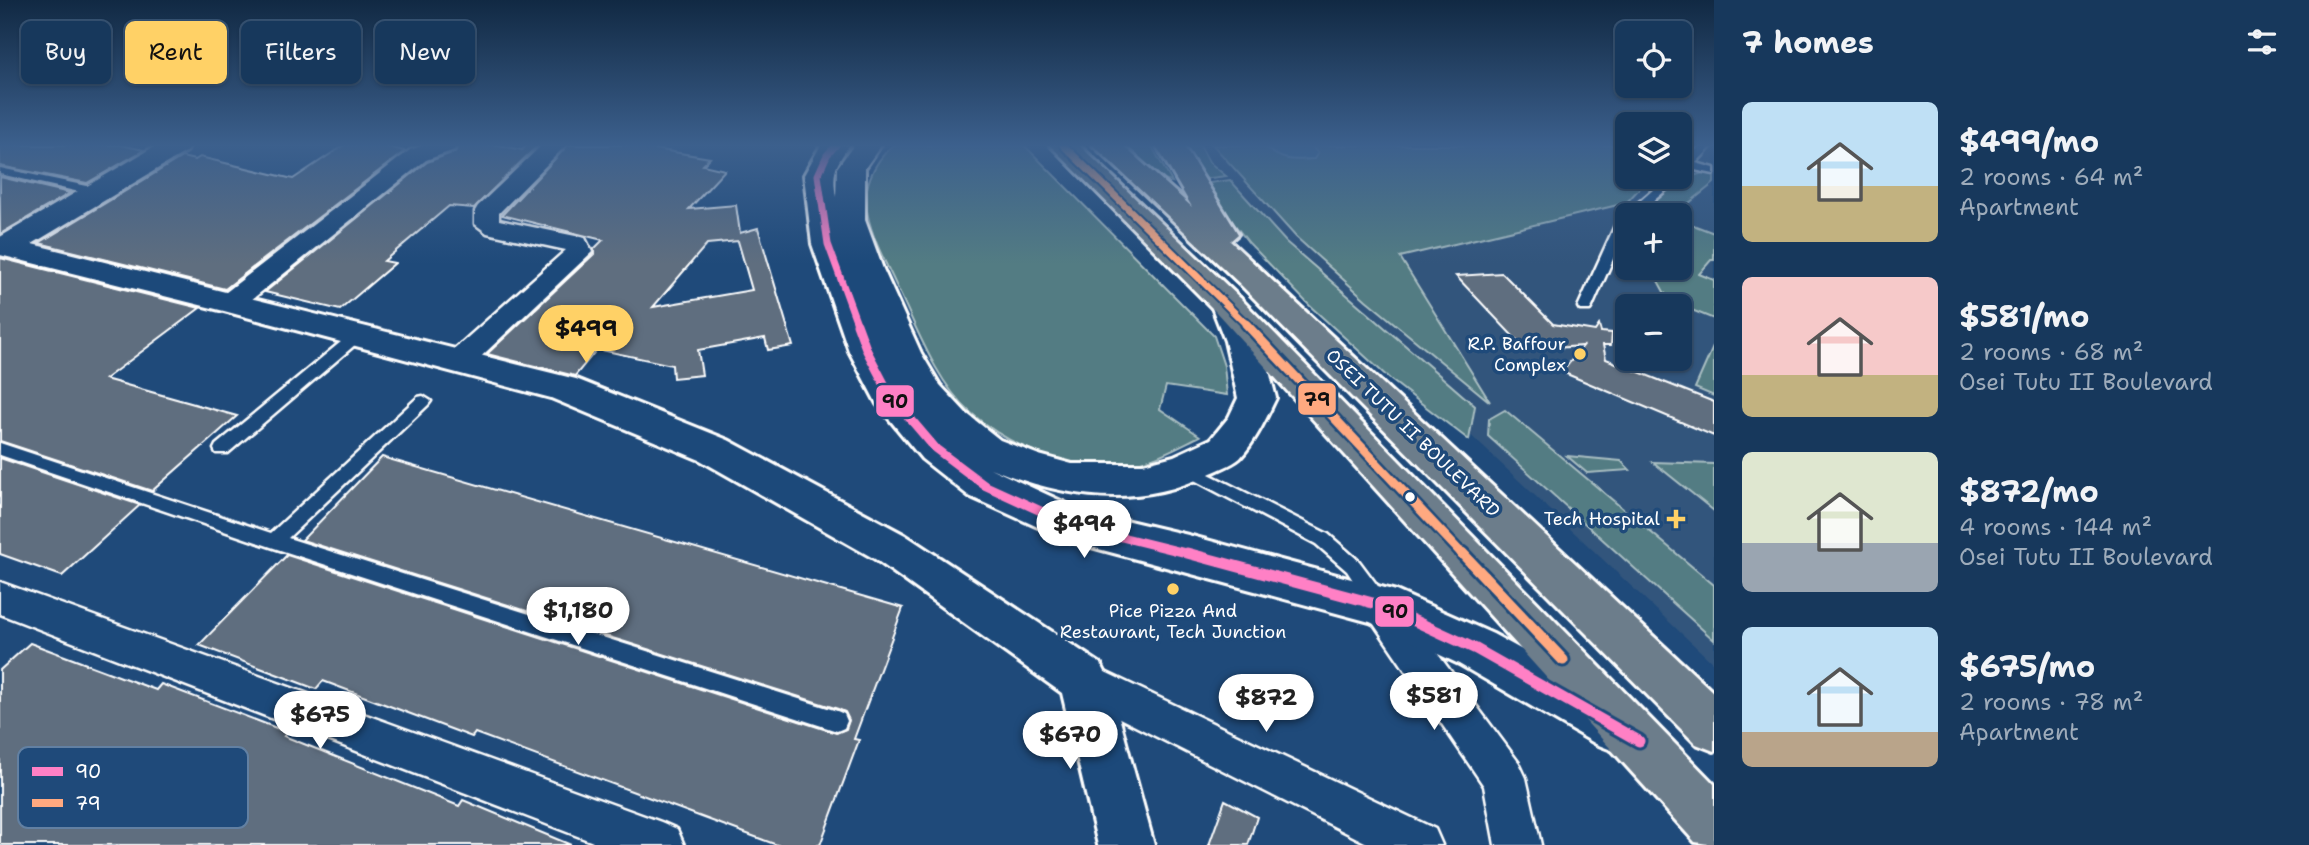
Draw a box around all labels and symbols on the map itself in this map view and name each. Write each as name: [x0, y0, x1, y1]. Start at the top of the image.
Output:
pin: $499: [545, 306, 627, 365]
place label: R.P. Baffour Complex: [1467, 332, 1566, 377]
street label: OSEI TUTU II BOULEVARD: [1321, 343, 1505, 523]
marker: R.P. Baffour Complex: [1572, 346, 1588, 362]
line badge: 79: [1297, 382, 1337, 416]
line badge: 90: [875, 384, 915, 418]
text: 79: [1304, 387, 1330, 412]
text: 90: [882, 389, 908, 414]
unlabelled marker: [1403, 490, 1417, 504]
pin: $494: [1043, 500, 1125, 560]
place label: Tech Hospital: [1544, 507, 1661, 531]
marker: Tech Hospital: [1666, 509, 1686, 529]
marker: Pice Pizza And Restaurant, Tech Junction: [1165, 581, 1181, 597]
pin: $1,180: [521, 588, 635, 647]
line badge: 90: [1374, 595, 1415, 628]
place label: Pice Pizza And Restaurant, Tech Junction: [1060, 599, 1286, 644]
text: 90: [1382, 599, 1408, 624]
pin: $581: [1393, 672, 1475, 732]
pin: $872: [1225, 674, 1307, 734]
pin: $675: [279, 692, 361, 751]
pin: $670: [1029, 712, 1111, 771]
legend: [18, 747, 248, 828]
text: 90: [75, 759, 101, 784]
text: 79: [75, 791, 101, 816]

